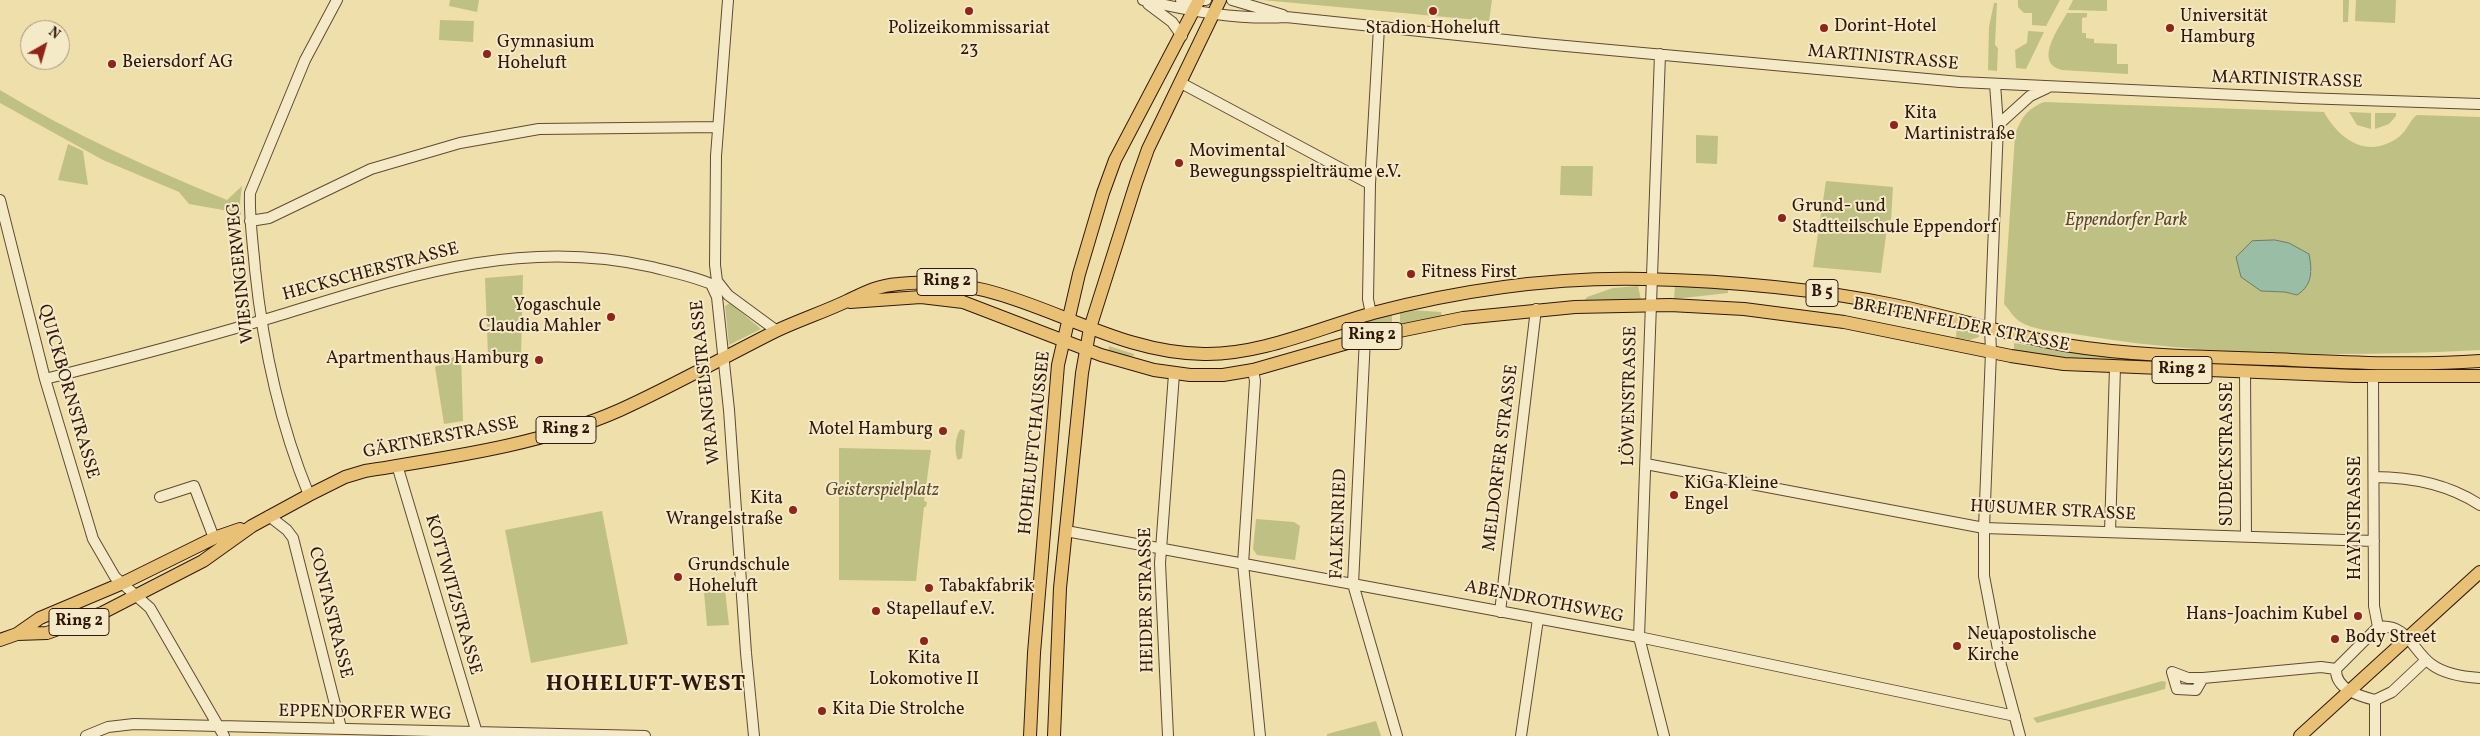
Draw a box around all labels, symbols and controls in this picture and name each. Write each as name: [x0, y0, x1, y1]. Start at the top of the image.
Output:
marker: Polizeikommissariat 23: [963, 5, 975, 17]
marker: Stadion Hoheluft: [1427, 5, 1439, 17]
place label: Universität Hamburg: [2180, 7, 2268, 50]
place label: Dorint-Hotel: [1834, 17, 1937, 39]
place label: Polizeikommissariat 23: [888, 19, 1050, 62]
place label: Stadion Hoheluft: [1366, 19, 1500, 41]
north arrow: [20, 20, 70, 70]
marker: Dorint-Hotel: [1818, 22, 1830, 34]
marker: Universität Hamburg: [2164, 22, 2176, 34]
text: N: [44, 23, 64, 44]
place label: Gymnasium Hoheluft: [497, 33, 595, 76]
street label: MARTINISTRASSE: [1807, 42, 1959, 76]
marker: Gymnasium Hoheluft: [481, 48, 493, 60]
place label: Beiersdorf AG: [122, 53, 233, 75]
marker: Beiersdorf AG: [106, 58, 118, 70]
street label: MARTINISTRASSE: [2211, 68, 2363, 94]
place label: Kita Martinistraße: [1904, 104, 2015, 146]
marker: Kita Martinistraße: [1888, 119, 1900, 131]
place label: Movimental Bewegungsspielträume e.V.: [1189, 142, 1401, 184]
marker: Movimental Bewegungsspielträume e.V.: [1173, 157, 1185, 169]
place label: Grund- und Stadtteilschule Eppendorf: [1792, 197, 1997, 240]
street label: WIESINGERWEG: [224, 201, 260, 345]
park label: Eppendorfer Park: [2065, 211, 2187, 233]
marker: Grund- und Stadtteilschule Eppendorf: [1776, 212, 1788, 224]
street label: HECKSCHERSTRASSE: [280, 239, 462, 307]
place label: Fitness First: [1421, 263, 1517, 285]
road number: Ring 2: [917, 268, 977, 296]
marker: Fitness First: [1405, 268, 1417, 280]
road number: B 5: [1806, 280, 1838, 306]
street label: BREITENFELDER STRASSE: [1851, 294, 2071, 358]
place label: Yogaschule Claudia Mahler: [479, 296, 601, 338]
street label: WRANGELSTRASSE: [688, 299, 726, 465]
street label: QUICKBORNSTRASSE: [32, 302, 102, 482]
marker: Yogaschule Claudia Mahler: [605, 311, 617, 323]
road number: Ring 2: [1342, 322, 1402, 350]
street label: LÖWENSTRASSE: [1619, 326, 1643, 466]
place label: Apartmenthaus Hamburg: [326, 349, 529, 371]
street label: HOHELUFTCHAUSSEE: [1016, 350, 1056, 536]
marker: Apartmenthaus Hamburg: [533, 354, 545, 366]
road number: Ring 2: [2152, 356, 2212, 384]
street label: MELDORFER STRASSE: [1480, 363, 1524, 553]
street label: SUDECKSTRASSE: [2218, 382, 2240, 526]
street label: GÄRTNERSTRASSE: [361, 413, 521, 465]
road number: Ring 2: [536, 416, 596, 444]
place label: Motel Hamburg: [808, 420, 933, 442]
marker: Motel Hamburg: [937, 425, 949, 437]
street label: HAYNSTRASSE: [2346, 456, 2368, 580]
street label: FALKENRIED: [1327, 468, 1353, 580]
place label: KiGa Kleine Engel: [1684, 474, 1778, 516]
park label: Geisterspielplatz: [825, 481, 939, 503]
place label: Kita Wrangelstraße: [666, 489, 783, 532]
marker: KiGa Kleine Engel: [1668, 489, 1680, 501]
street label: HUSUMER STRASSE: [1969, 497, 2137, 527]
marker: Kita Wrangelstraße: [787, 504, 799, 516]
street label: KOTTWITZSTRASSE: [419, 512, 485, 678]
street label: HEIDER STRASSE: [1136, 527, 1160, 673]
street label: CONTASTRASSE: [302, 545, 356, 681]
place label: Grundschule Hoheluft: [688, 556, 790, 598]
marker: Grundschule Hoheluft: [672, 571, 684, 583]
place label: Tabakfabrik: [939, 577, 1034, 599]
street label: ABENDROTHSWEG: [1463, 577, 1625, 629]
marker: Tabakfabrik: [923, 582, 935, 594]
place label: Stapellauf e.V.: [886, 600, 995, 622]
marker: Stapellauf e.V.: [870, 605, 882, 617]
place label: Hans-Joachim Kubel: [2186, 605, 2348, 627]
road number: Ring 2: [49, 608, 109, 636]
marker: Hans-Joachim Kubel: [2352, 610, 2364, 622]
place label: Neuapostolische Kirche: [1967, 625, 2096, 668]
place label: Body Street: [2345, 628, 2436, 650]
marker: Body Street: [2329, 633, 2341, 645]
marker: Kita Lokomotive II: [918, 635, 930, 647]
marker: Neuapostolische Kirche: [1951, 640, 1963, 652]
place label: Kita Lokomotive II: [869, 649, 979, 692]
district label: HOHELUFT-WEST: [544, 673, 748, 699]
place label: Kita Die Strolche: [832, 700, 965, 722]
street label: EPPENDORFER WEG: [278, 702, 452, 726]
marker: Kita Die Strolche: [816, 705, 828, 717]

